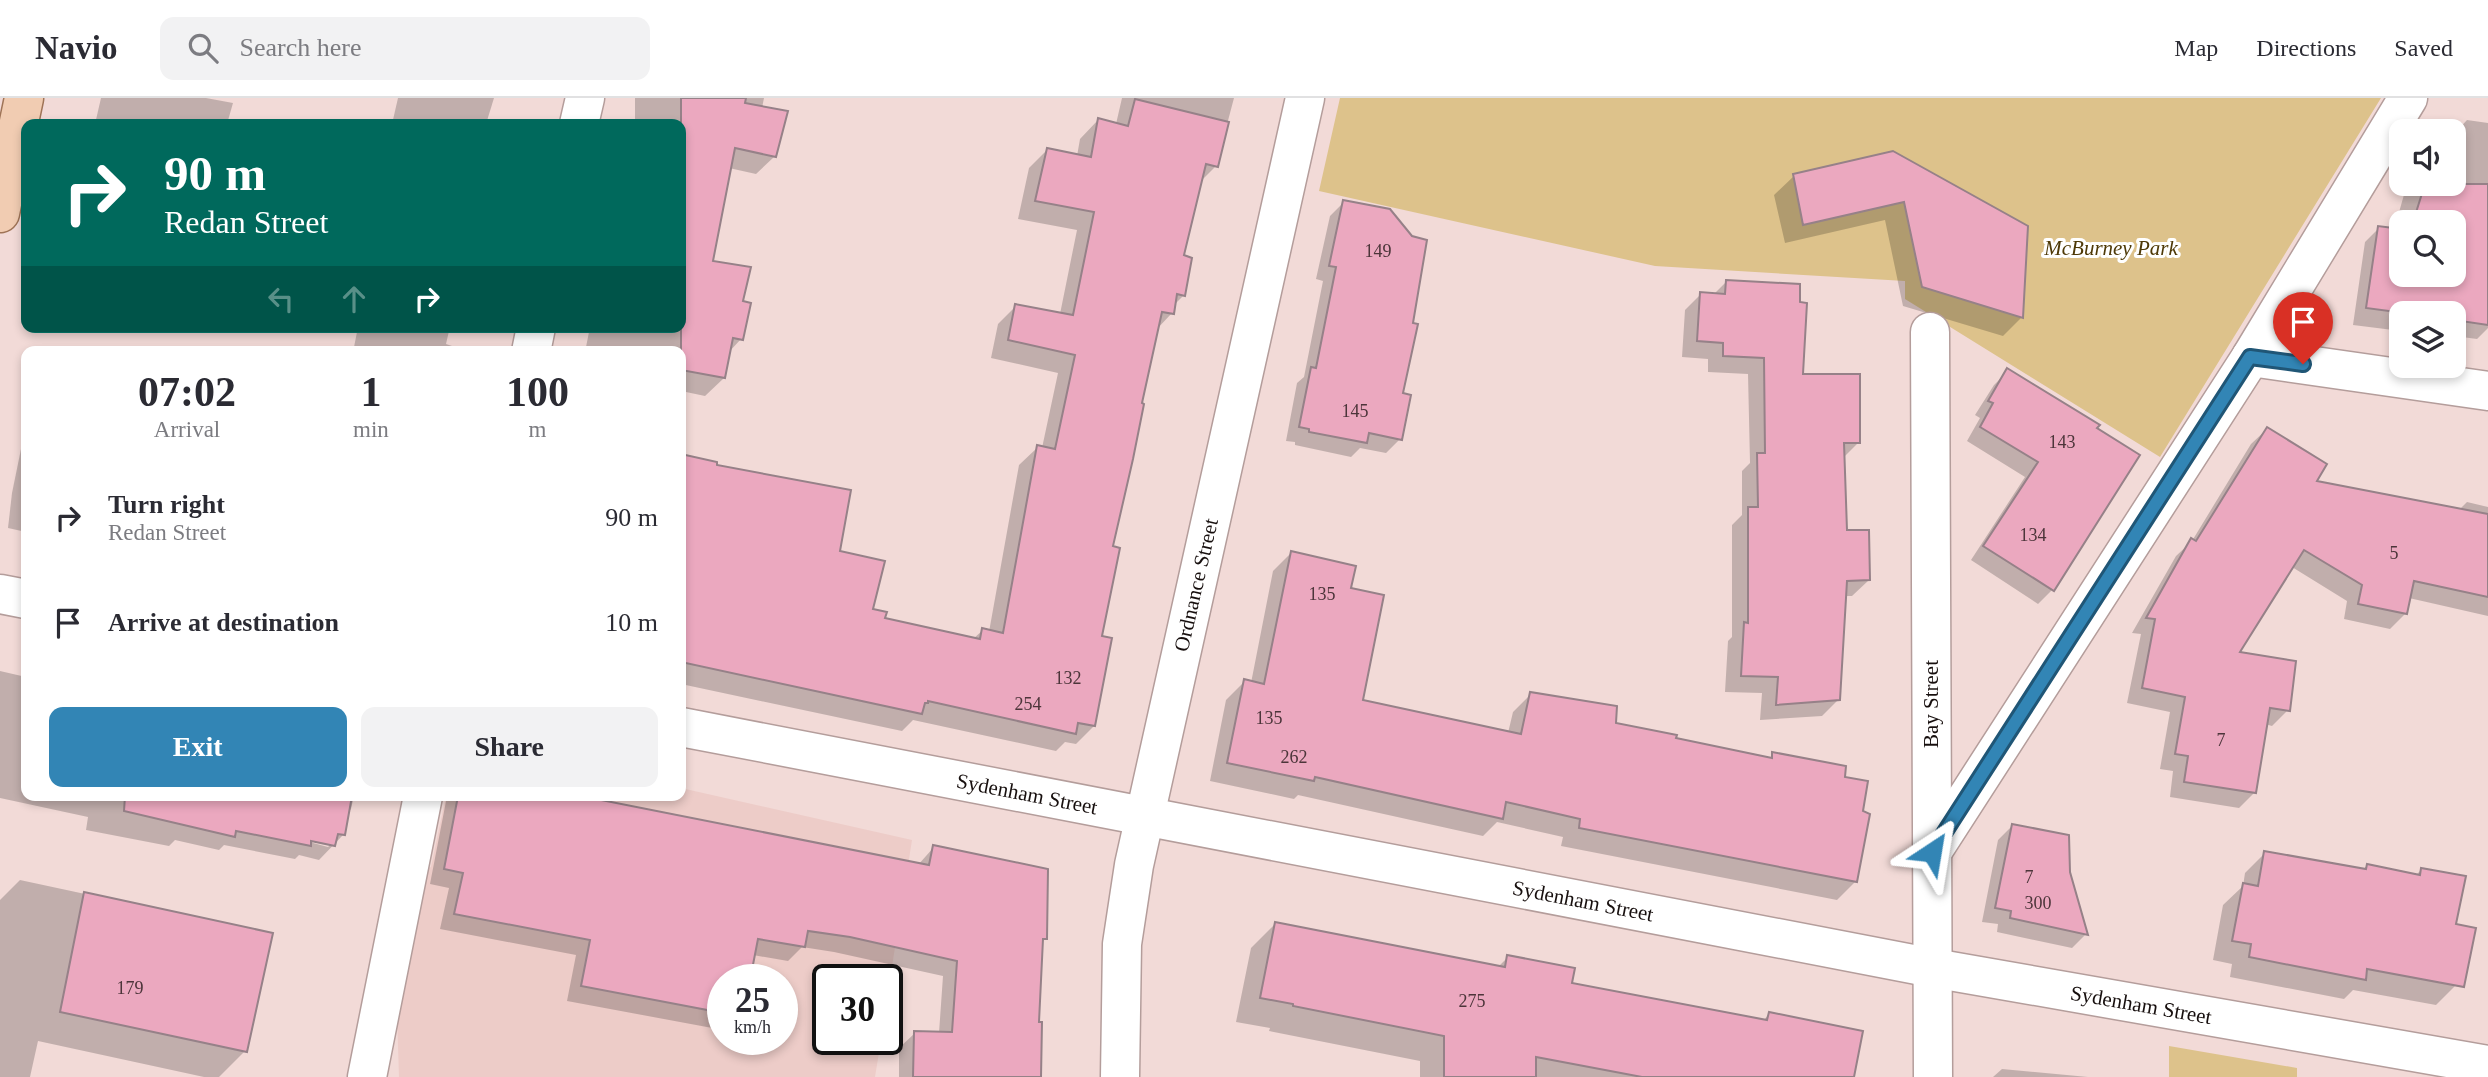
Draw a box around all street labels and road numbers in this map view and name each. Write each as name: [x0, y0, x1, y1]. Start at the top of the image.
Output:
street label: Ordnance Street: [1169, 516, 1223, 654]
street label: Bay Street: [1919, 660, 1943, 748]
street label: Sydenham Street: [955, 769, 1100, 819]
street label: Sydenham Street: [1511, 876, 1656, 926]
street label: Sydenham Street: [2069, 981, 2214, 1029]

